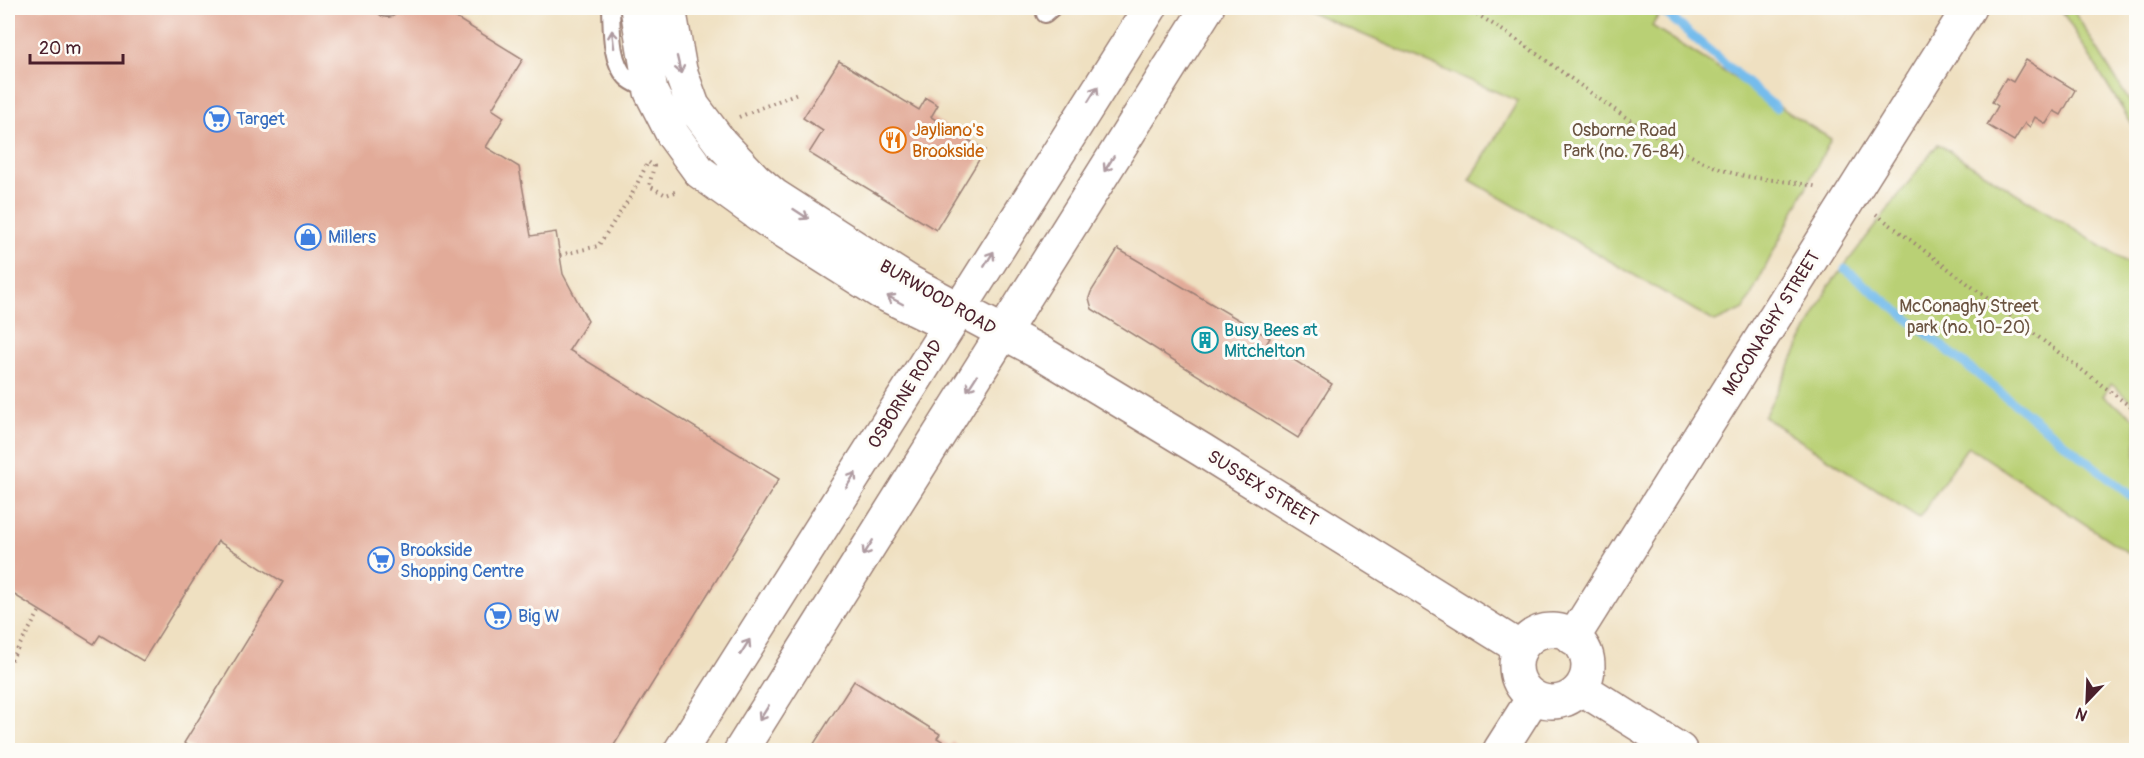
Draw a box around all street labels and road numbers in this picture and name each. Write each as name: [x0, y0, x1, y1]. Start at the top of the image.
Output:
street label: MCCONAGHY STREET: [1718, 246, 1825, 400]
street label: BURWOOD ROAD: [875, 255, 1000, 340]
street label: OSBORNE ROAD: [863, 335, 948, 453]
street label: SUSSEX STREET: [1203, 445, 1322, 532]

